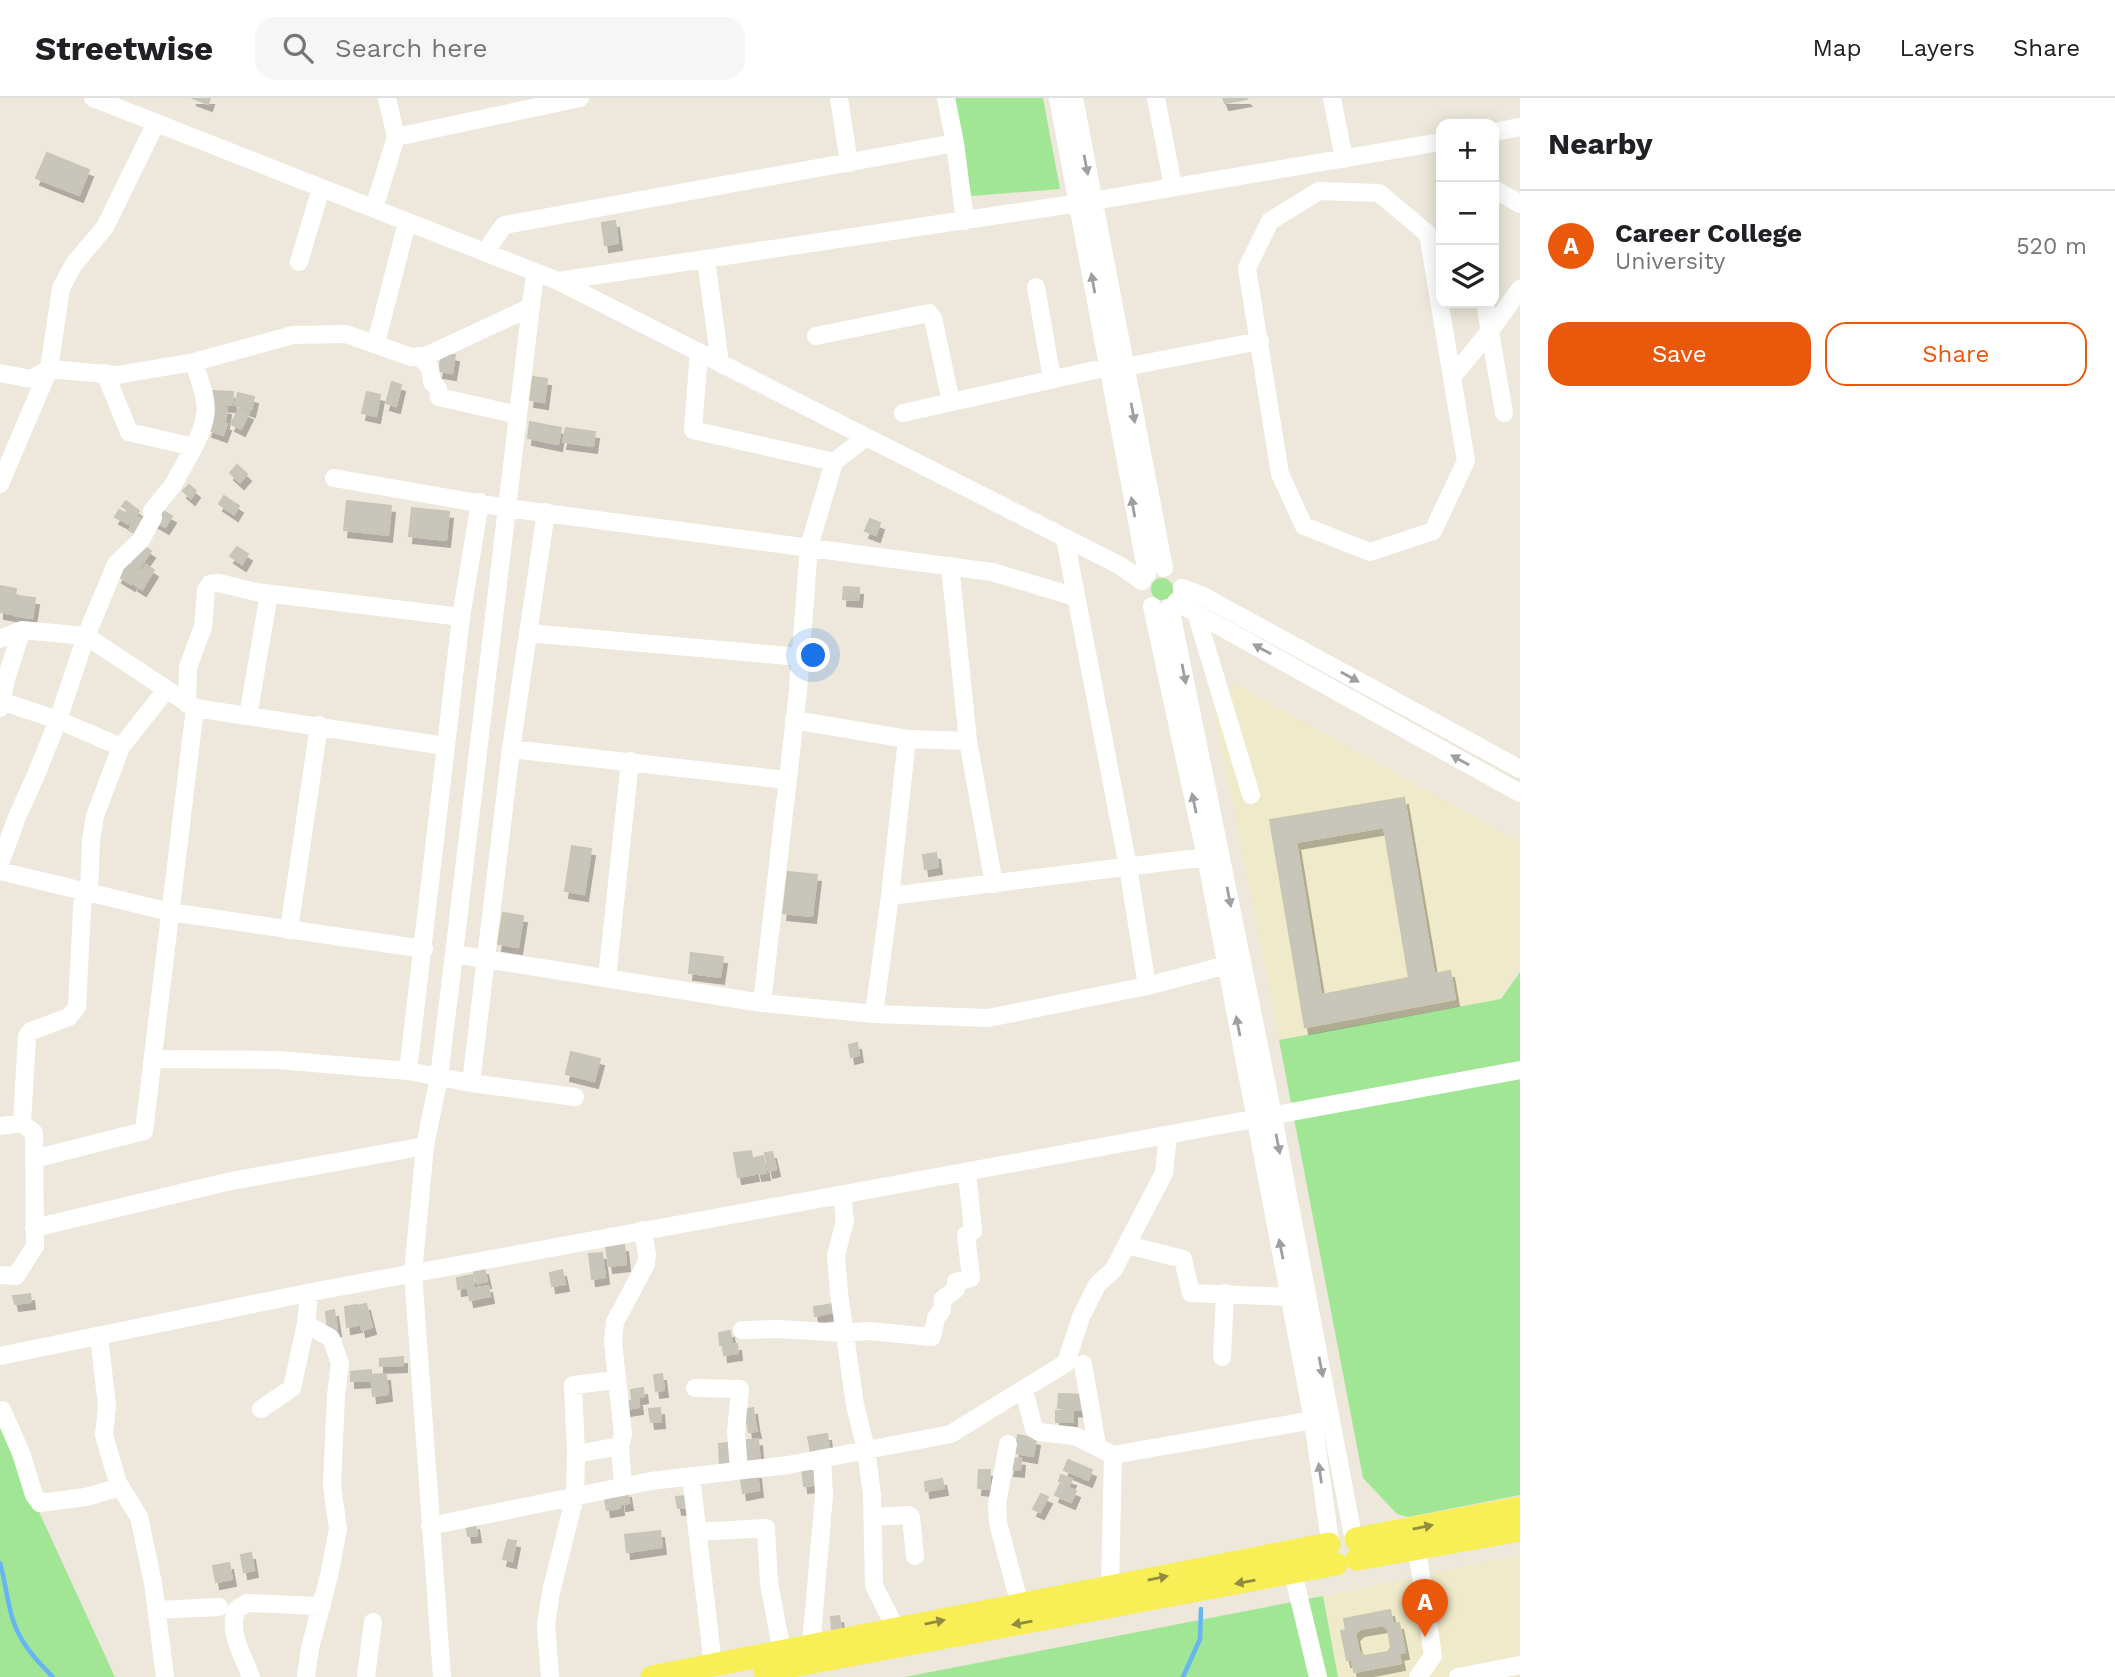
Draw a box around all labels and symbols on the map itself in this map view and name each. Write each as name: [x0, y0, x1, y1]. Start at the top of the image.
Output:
one-way arrow: [1081, 154, 1092, 176]
one-way arrow: [1087, 272, 1098, 294]
one-way arrow: [1128, 402, 1139, 424]
one-way arrow: [1127, 496, 1138, 518]
your location: [796, 638, 830, 672]
one-way arrow: [1252, 643, 1271, 655]
one-way arrow: [1178, 663, 1189, 685]
one-way arrow: [1341, 671, 1360, 683]
one-way arrow: [1451, 754, 1470, 766]
one-way arrow: [1189, 792, 1200, 814]
one-way arrow: [1224, 886, 1235, 908]
one-way arrow: [1233, 1015, 1244, 1037]
one-way arrow: [1273, 1133, 1284, 1155]
one-way arrow: [1275, 1238, 1286, 1260]
one-way arrow: [1315, 1356, 1326, 1378]
one-way arrow: [1315, 1462, 1326, 1484]
one-way arrow: [1412, 1521, 1434, 1532]
one-way arrow: [1147, 1572, 1169, 1583]
one-way arrow: [1234, 1577, 1256, 1588]
pin: A: [1402, 1579, 1448, 1637]
one-way arrow: [924, 1616, 946, 1627]
one-way arrow: [1010, 1618, 1032, 1629]

